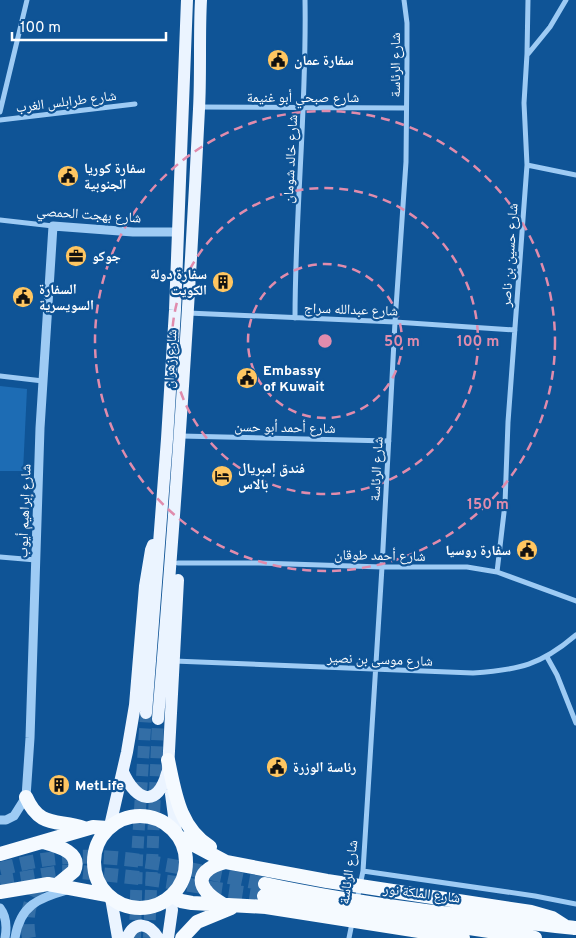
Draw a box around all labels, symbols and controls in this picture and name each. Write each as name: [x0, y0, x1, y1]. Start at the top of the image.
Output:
scale bar: [12, 10, 166, 42]
text: 100 m: [20, 19, 61, 38]
street label: شارع الرئاسة: [388, 33, 405, 97]
public building icon: سفارة عمان: [266, 48, 290, 72]
place label: سفارة عمان: [294, 53, 354, 70]
street label: شارع طرابلس الغرب: [15, 88, 118, 117]
street label: شارع صبحي أبو غنيمة: [247, 89, 359, 109]
street label: شارع خالد شومان: [281, 114, 302, 204]
place label: سفارة كوريا الجنوبية: [84, 161, 146, 194]
public building icon: سفارة كوريا الجنوبية: [56, 164, 80, 188]
street label: شارع بهجت الحمصي: [36, 203, 142, 229]
street label: شارع حسين بن ناصر: [498, 203, 523, 309]
office icon: جوكو: [64, 244, 88, 268]
place label: جوكو: [92, 249, 121, 266]
place label: سفارة دولة الكويت: [150, 267, 207, 300]
building icon: سفارة دولة الكويت: [211, 270, 235, 294]
place label: السفارة السويسرية: [39, 282, 94, 315]
public building icon: السفارة السويسرية: [11, 285, 35, 309]
street label: شارع عبدالله سراج: [304, 300, 398, 321]
street label: شارع زهران: [161, 329, 182, 389]
centre of rings: [316, 332, 334, 350]
text: 50 m: [384, 333, 420, 352]
text: 100 m: [457, 333, 499, 352]
place label: Embassy of Kuwait: [263, 363, 325, 396]
public building icon: Embassy of Kuwait: [235, 366, 259, 390]
street label: شارع أحمد أبو حسن: [234, 418, 336, 438]
street label: شارع الرئاسة: [367, 436, 388, 502]
place label: فندق إمبريال بالاس: [238, 461, 305, 494]
street label: شارع إبراهيم أيوب: [15, 464, 36, 559]
hotel icon: فندق إمبريال بالاس: [210, 464, 234, 488]
text: 150 m: [467, 496, 509, 515]
public building icon: سفارة روسيا: [515, 538, 539, 562]
place label: سفارة روسيا: [446, 543, 511, 560]
street label: شارع أحمد طوقان: [334, 546, 426, 566]
street label: شارع موسى بن نصير: [326, 650, 433, 671]
public building icon: رئاسة الوزرة: [265, 755, 289, 779]
place label: رئاسة الوزرة: [293, 760, 356, 777]
building icon: MetLife: [47, 773, 71, 797]
place label: MetLife: [75, 778, 124, 795]
street label: شارع الرئاسة: [337, 839, 362, 905]
street label: شارع الملكة نور: [381, 881, 461, 908]

